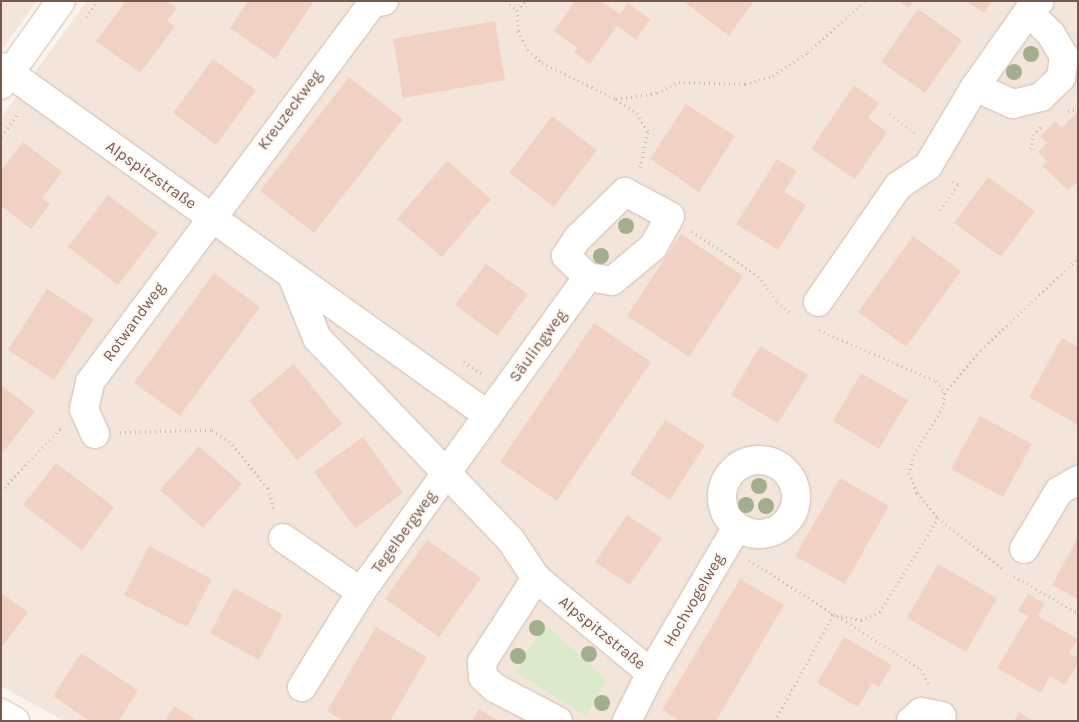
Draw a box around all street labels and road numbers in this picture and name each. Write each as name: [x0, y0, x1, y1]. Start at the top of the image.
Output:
street label: Kreuzeckweg: [254, 66, 326, 154]
street label: Alpspitzstraße: [102, 137, 200, 213]
street label: Rotwandweg: [99, 279, 169, 365]
street label: Säulingweg: [505, 306, 571, 386]
street label: Tegelbergweg: [367, 487, 441, 577]
street label: Hochvogelweg: [660, 550, 728, 650]
street label: Alpspitzstraße: [555, 592, 649, 674]

